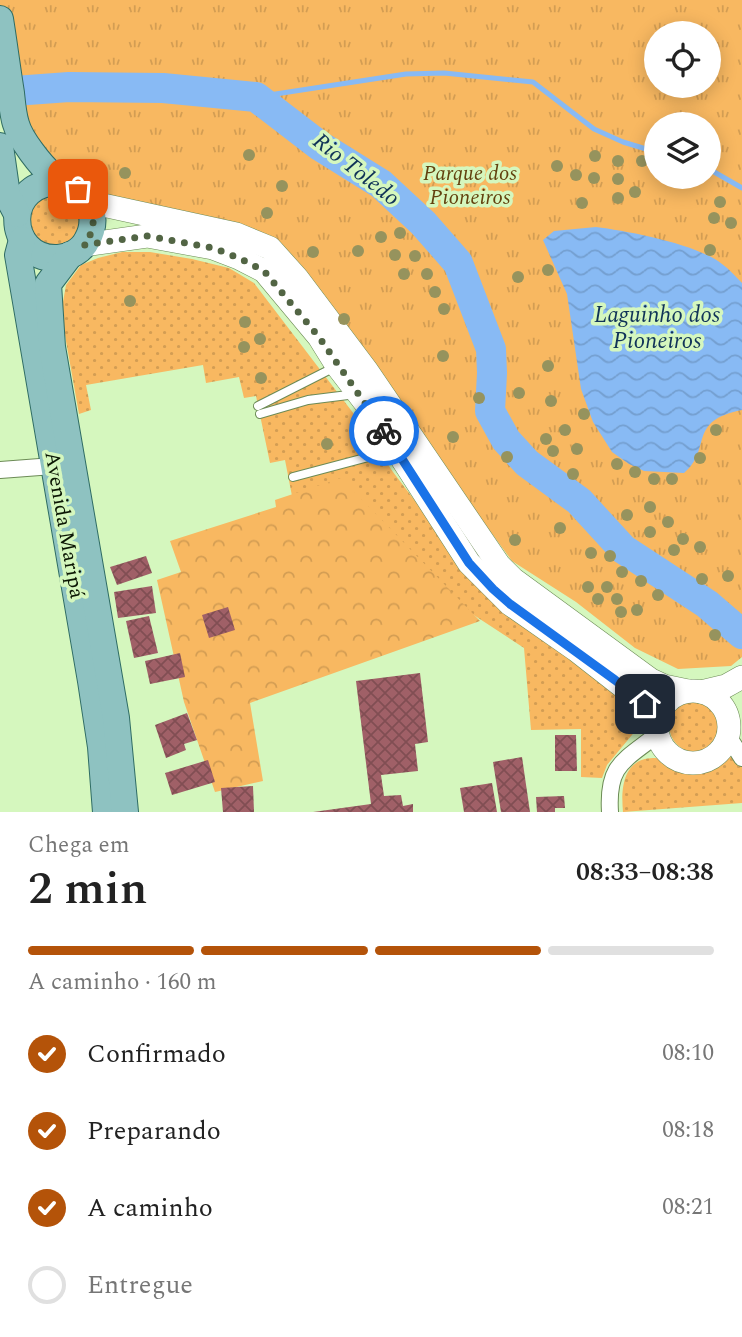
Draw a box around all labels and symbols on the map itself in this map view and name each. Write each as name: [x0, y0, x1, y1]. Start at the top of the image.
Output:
water label: Rio Toledo: [305, 125, 407, 215]
park label: Parque dos Pioneiros: [423, 158, 517, 214]
pin: [48, 159, 108, 219]
water label: Laguinho dos Pioneiros: [594, 298, 720, 359]
courier: [349, 396, 419, 466]
street label: Avenida Maripá: [35, 449, 93, 602]
pin: [615, 674, 675, 734]

